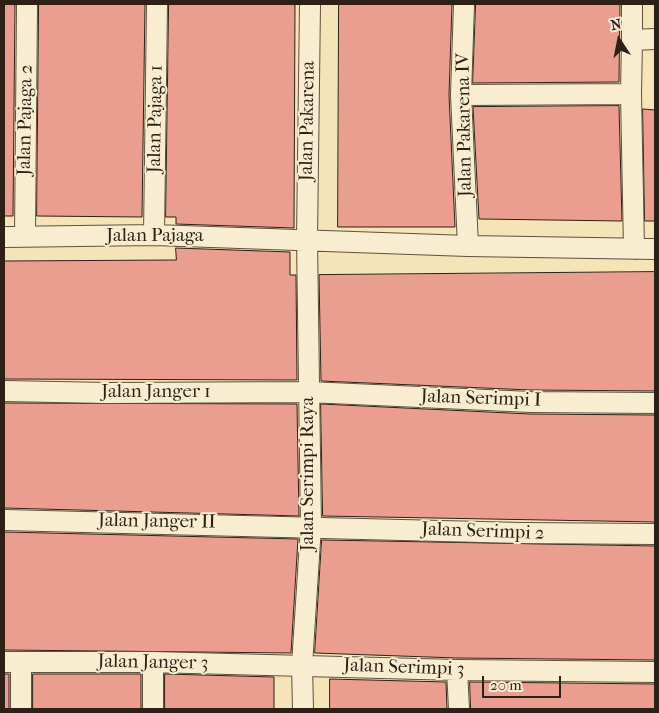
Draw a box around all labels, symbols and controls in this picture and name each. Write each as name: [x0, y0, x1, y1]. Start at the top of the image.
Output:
north arrow: [594, 15, 644, 65]
text: N: [609, 15, 623, 34]
street label: Jalan Pakarena IV: [452, 53, 478, 197]
street label: Jalan Pakarena: [296, 61, 320, 181]
street label: Jalan Pajaga 2: [14, 64, 38, 176]
street label: Jalan Pajaga 1: [144, 65, 168, 173]
street label: Jalan Pajaga: [106, 225, 204, 247]
street label: Jalan Janger 1: [101, 381, 211, 403]
street label: Jalan Serimpi I: [420, 386, 542, 412]
street label: Jalan Serimpi Raya: [297, 397, 319, 551]
street label: Jalan Janger II: [98, 510, 216, 534]
street label: Jalan Serimpi 2: [421, 518, 545, 546]
street label: Jalan Janger 3: [97, 651, 209, 675]
street label: Jalan Serimpi 3: [343, 654, 465, 682]
scale bar: [484, 666, 563, 698]
text: 20 m: [490, 676, 522, 694]

